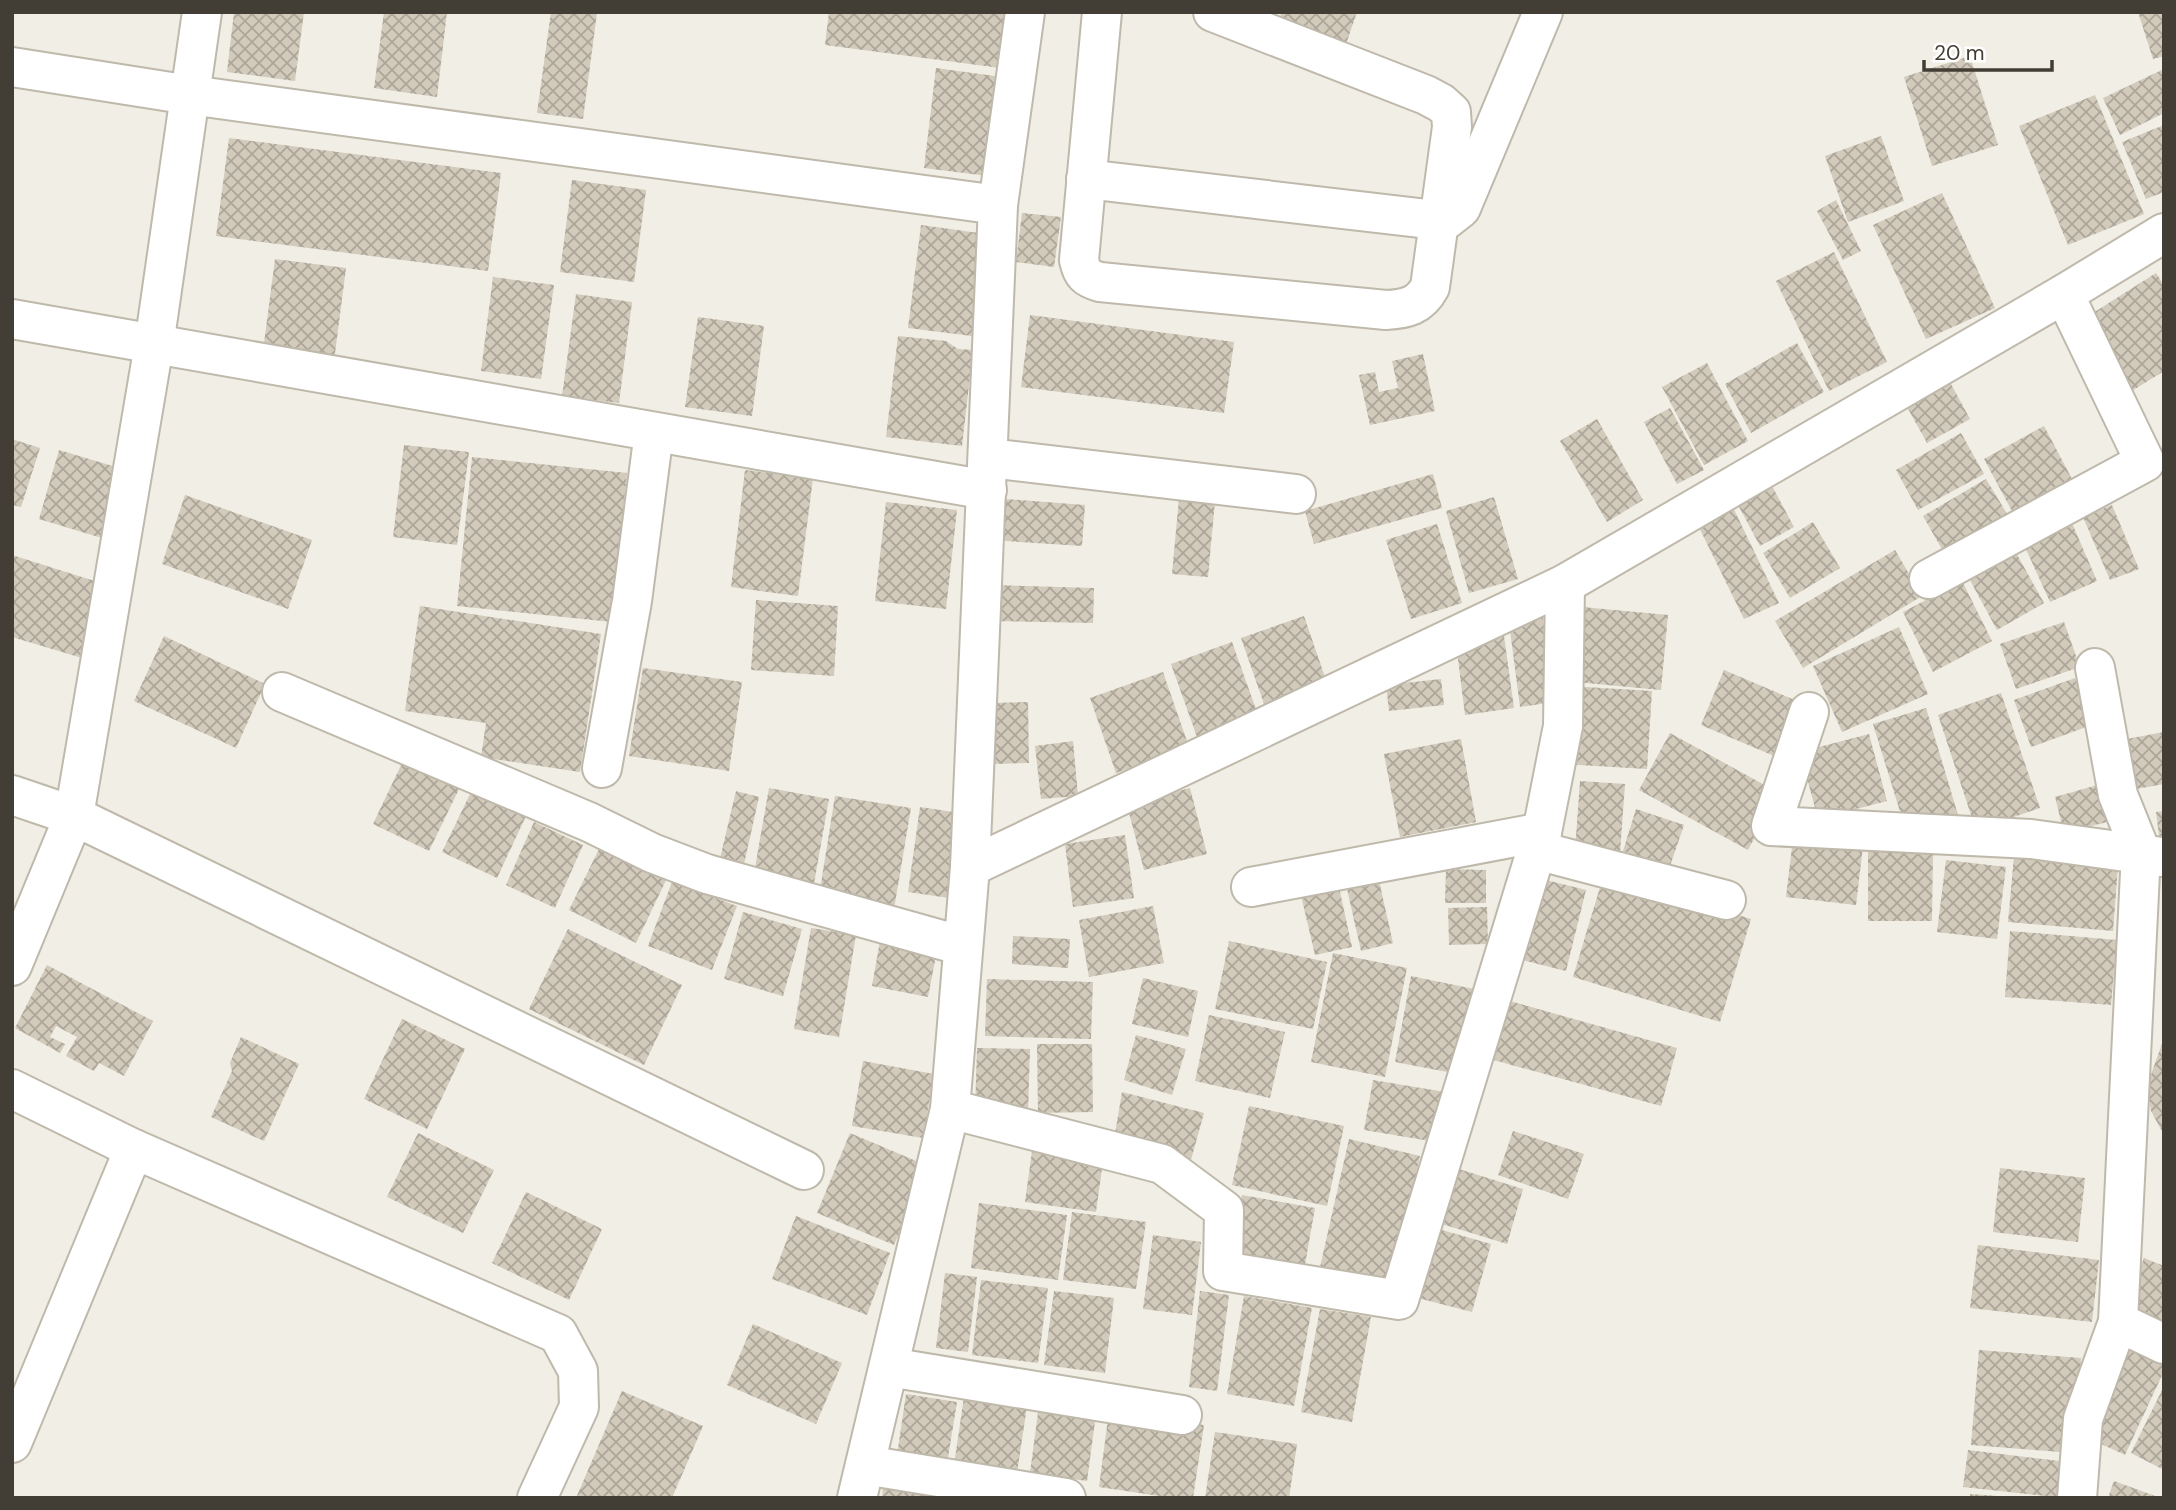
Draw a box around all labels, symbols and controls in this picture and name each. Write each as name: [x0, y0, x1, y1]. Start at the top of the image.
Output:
scale bar: [1924, 28, 2052, 72]
text: 20 m: [1934, 39, 1985, 67]

